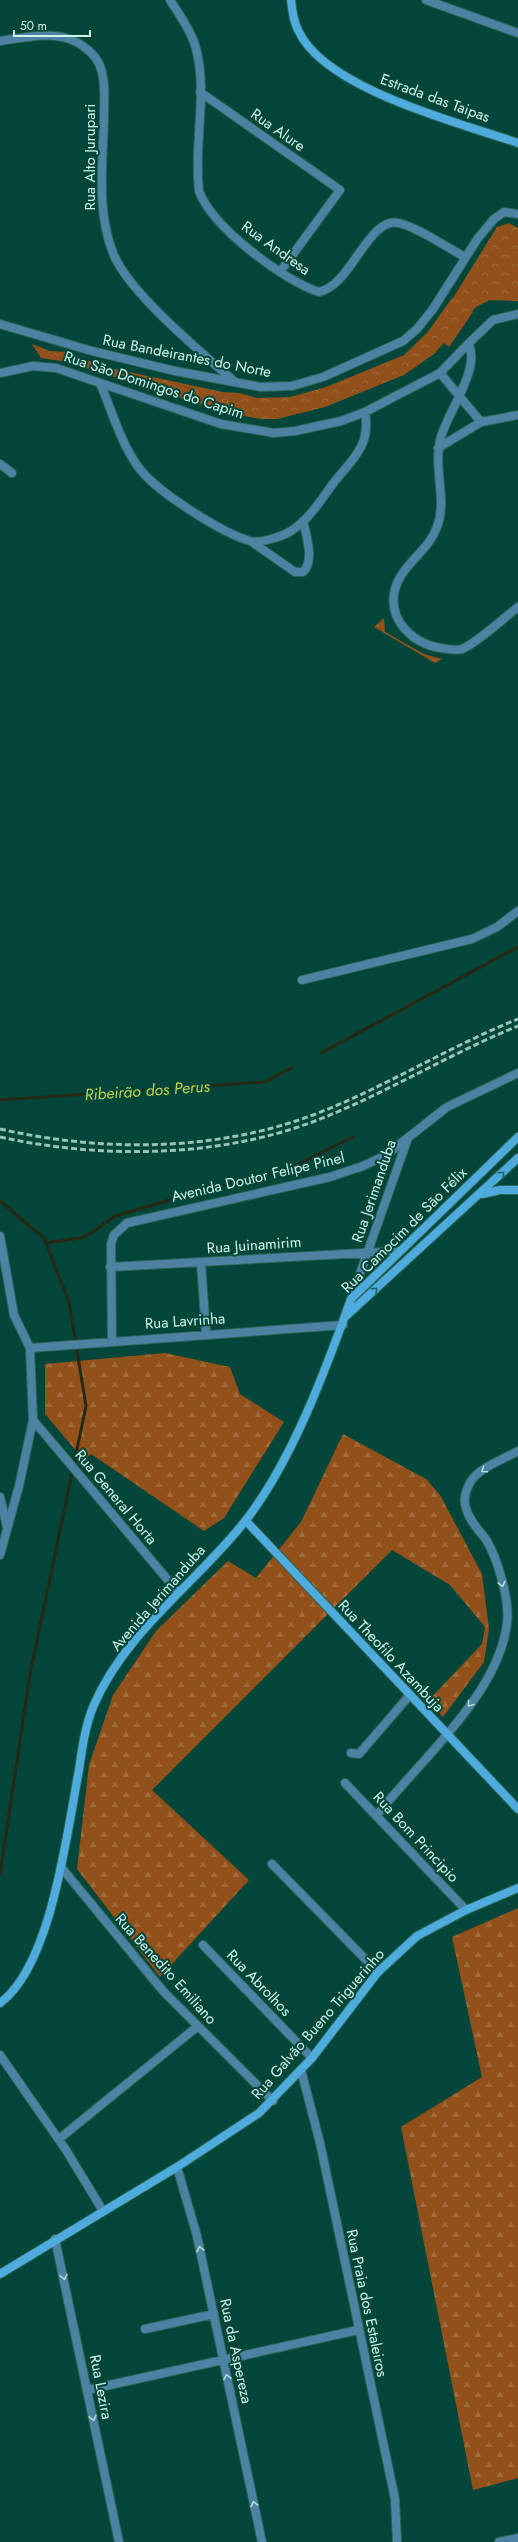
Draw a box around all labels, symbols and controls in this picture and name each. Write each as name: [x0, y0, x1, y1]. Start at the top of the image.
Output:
scale bar: [14, 12, 90, 38]
text: 50 m: [20, 17, 47, 35]
street label: Estrada das Taipas: [377, 68, 493, 128]
street label: Rua Alure: [246, 103, 310, 157]
street label: Rua Alto Jurupari: [79, 104, 101, 210]
street label: Rua Andresa: [237, 216, 315, 280]
street label: Rua Bandeirantes do Norte: [101, 329, 273, 383]
street label: Rua São Domingos do Capim: [61, 345, 247, 425]
water label: Ribeirão dos Perus: [84, 1075, 211, 1106]
street label: Rua Jerimanduba: [346, 1137, 402, 1245]
street label: Avenida Doutor Felipe Pinel: [169, 1146, 347, 1208]
street label: Rua Camocim de São Félix: [336, 1162, 472, 1298]
one-way arrow: [497, 1171, 505, 1179]
street label: Rua Juinamirim: [206, 1231, 302, 1259]
one-way arrow: [370, 1288, 378, 1295]
street label: Rua Lavrinha: [144, 1307, 226, 1335]
street label: Rua General Horta: [70, 1445, 162, 1549]
one-way arrow: [481, 1465, 488, 1473]
street label: Avenida Jerimanduba: [106, 1540, 210, 1656]
one-way arrow: [497, 1581, 505, 1587]
street label: Rua Theofilo Azambuja: [333, 1595, 449, 1717]
one-way arrow: [468, 1699, 475, 1706]
street label: Rua Bom Principio: [368, 1787, 464, 1887]
street label: Rua Benedito Emiliano: [110, 1909, 222, 2029]
street label: Rua Galvão Bueno Triguerinho: [246, 1944, 390, 2104]
street label: Rua Abrolhos: [222, 1945, 296, 2021]
street label: Rua Praia dos Estaleiros: [341, 2227, 393, 2379]
one-way arrow: [196, 2246, 204, 2253]
one-way arrow: [60, 2274, 68, 2280]
street label: Rua da Aspereza: [214, 2296, 258, 2406]
street label: Rua Lezira: [84, 2353, 118, 2421]
one-way arrow: [224, 2373, 232, 2380]
one-way arrow: [89, 2415, 97, 2421]
one-way arrow: [250, 2501, 258, 2507]

